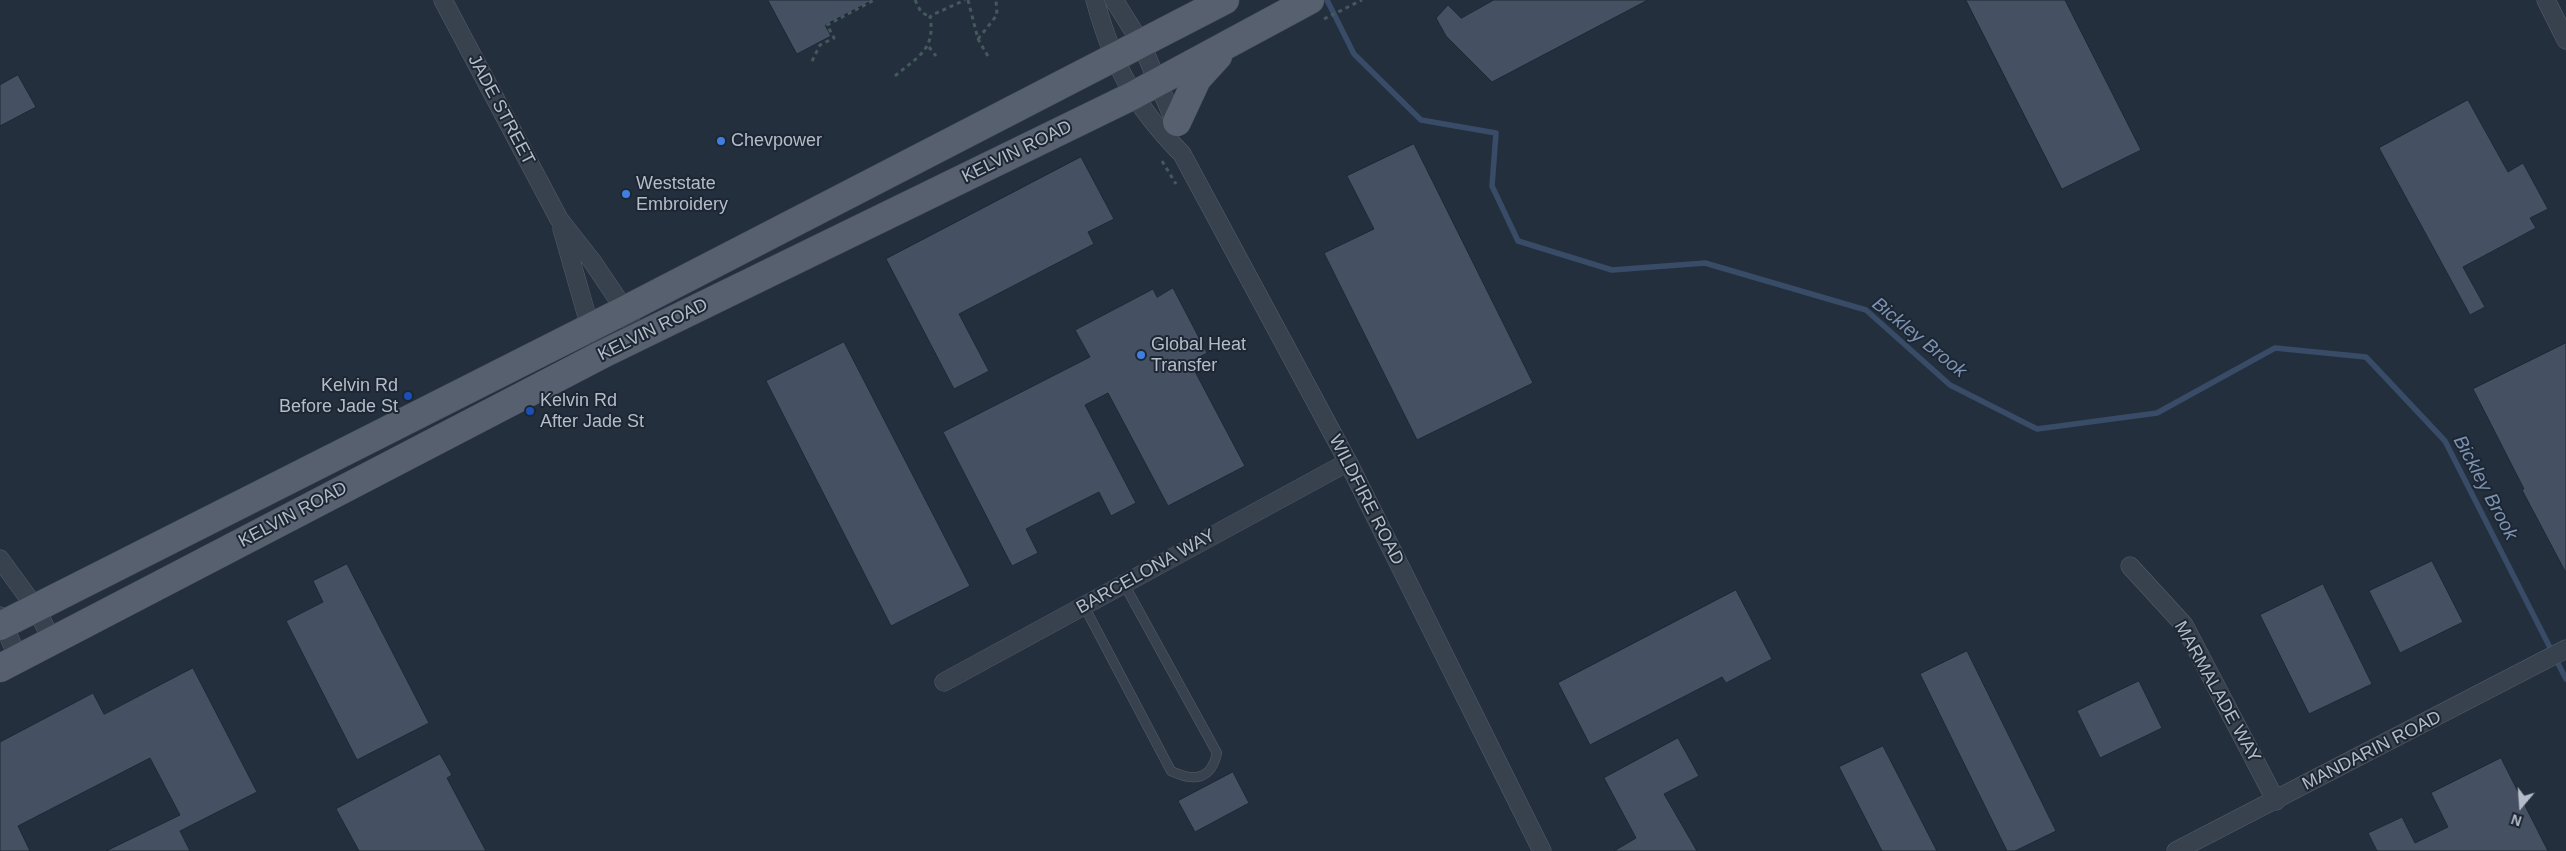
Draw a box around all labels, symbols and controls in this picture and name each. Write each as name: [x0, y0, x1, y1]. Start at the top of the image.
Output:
street label: JADE STREET: [463, 51, 539, 169]
street label: KELVIN ROAD: [958, 116, 1076, 188]
place label: Chevpower: [731, 130, 822, 152]
marker: Chevpower: [715, 135, 727, 147]
place label: Weststate Embroidery: [636, 173, 728, 215]
marker: Weststate Embroidery: [620, 188, 632, 200]
water label: Bickley Brook: [1867, 293, 1971, 383]
street label: KELVIN ROAD: [594, 294, 712, 366]
place label: Global Heat Transfer: [1151, 334, 1246, 376]
marker: Global Heat Transfer: [1135, 349, 1147, 361]
place label: Kelvin Rd Before Jade St: [279, 375, 398, 418]
marker: Kelvin Rd Before Jade St: [402, 390, 414, 402]
place label: Kelvin Rd After Jade St: [540, 390, 644, 432]
marker: Kelvin Rd After Jade St: [524, 405, 536, 417]
street label: WILDFIRE ROAD: [1324, 431, 1408, 569]
water label: Bickley Brook: [2448, 432, 2522, 544]
street label: KELVIN ROAD: [235, 477, 351, 553]
street label: BARCELONA WAY: [1073, 525, 1219, 619]
street label: MARMALADE WAY: [2169, 618, 2265, 766]
street label: MANDARIN ROAD: [2299, 707, 2445, 795]
north arrow: [2496, 781, 2546, 831]
text: N: [2509, 811, 2524, 829]

